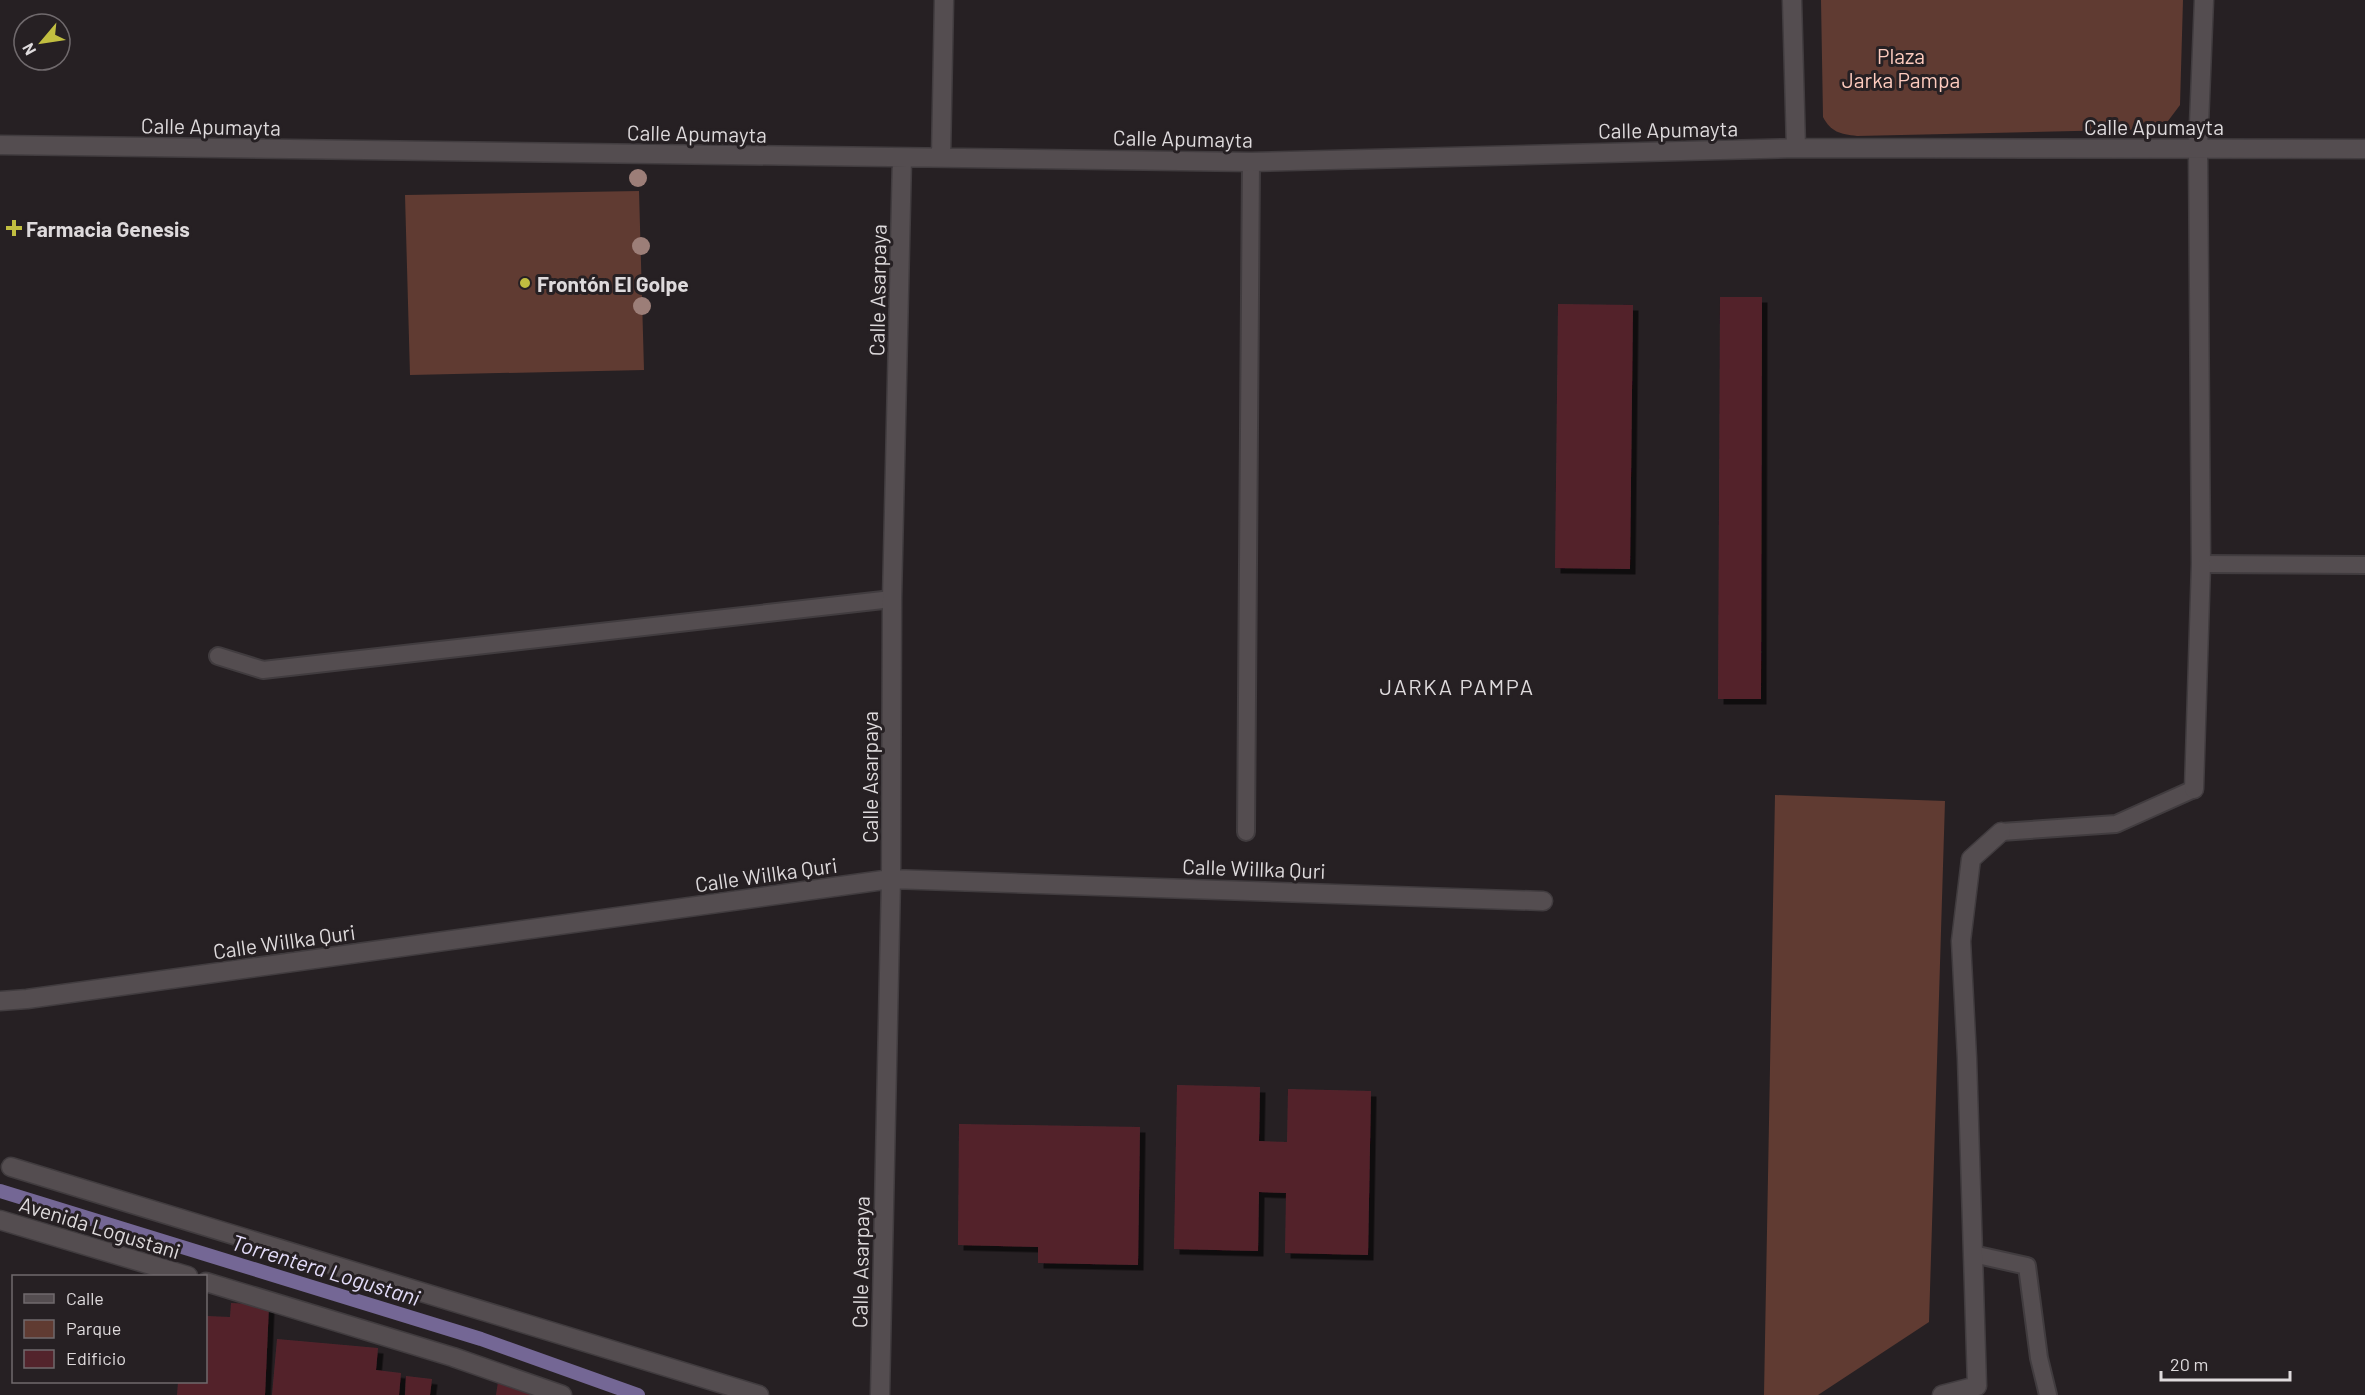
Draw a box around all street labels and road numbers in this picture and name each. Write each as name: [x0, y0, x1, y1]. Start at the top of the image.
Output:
street label: Calle Apumayta: [141, 112, 281, 140]
street label: Calle Apumayta: [2084, 114, 2224, 139]
street label: Calle Apumayta: [1598, 115, 1738, 143]
street label: Calle Apumayta: [627, 119, 767, 147]
street label: Calle Apumayta: [1113, 124, 1253, 152]
street label: Calle Asarpaya: [863, 224, 891, 356]
street label: Calle Asarpaya: [857, 711, 882, 843]
street label: Calle Willka Quri: [693, 852, 839, 896]
street label: Calle Willka Quri: [1182, 853, 1326, 883]
street label: Calle Willka Quri: [211, 919, 357, 963]
street label: Avenida Logustani: [16, 1191, 184, 1263]
street label: Calle Asarpaya: [846, 1196, 874, 1328]

